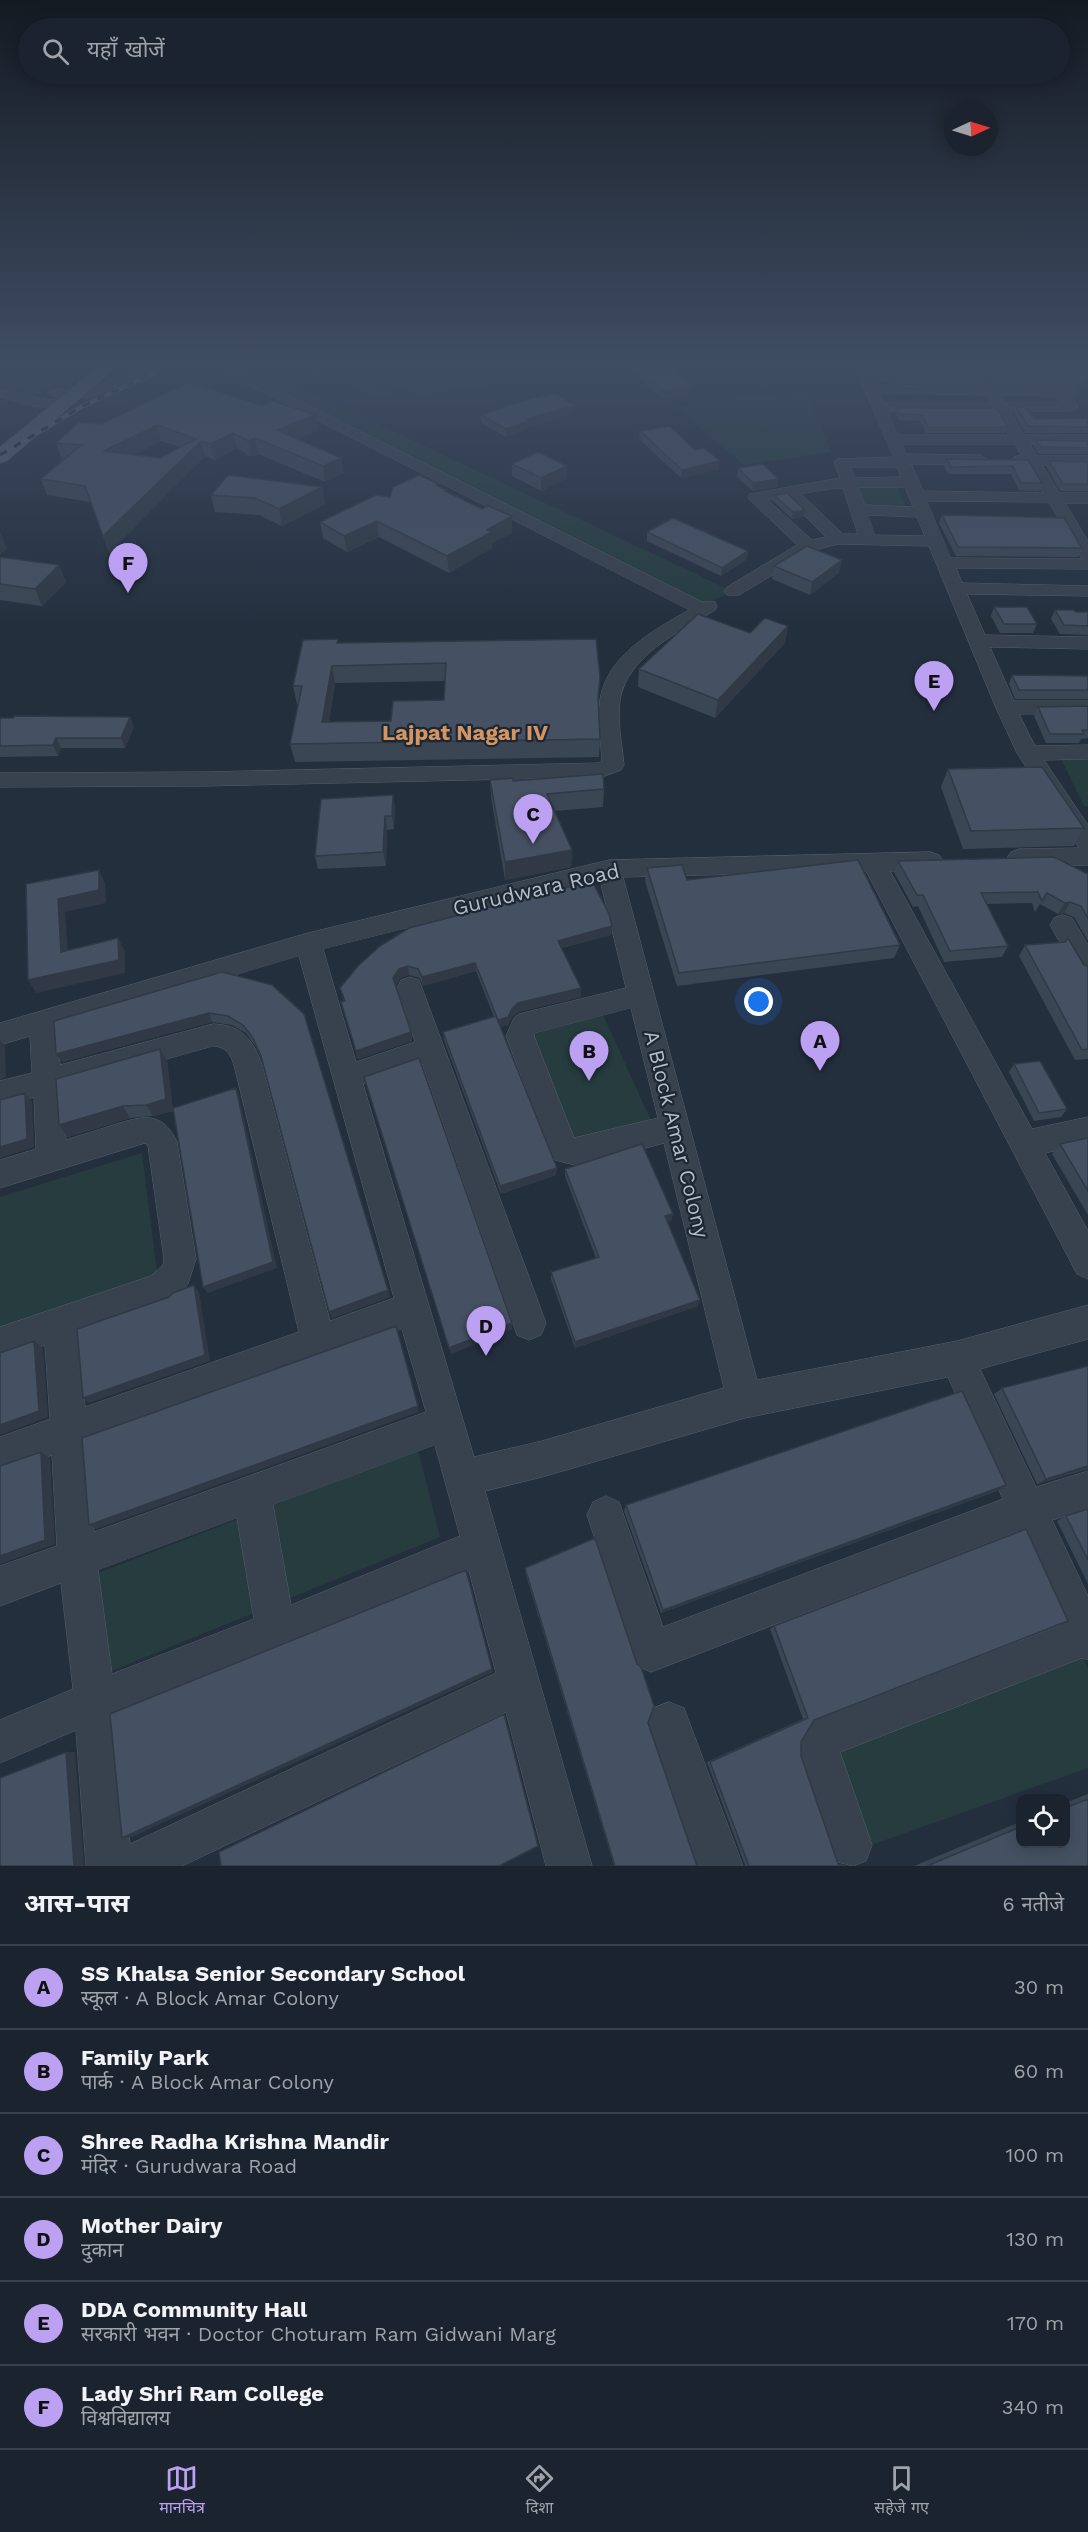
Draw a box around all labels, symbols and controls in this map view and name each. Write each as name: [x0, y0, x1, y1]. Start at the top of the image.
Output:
search box: [18, 18, 1070, 84]
icon: search: [39, 35, 72, 68]
text: यहाँ खोजें: [87, 37, 165, 62]
north arrow: [944, 102, 998, 156]
pin: F: [108, 544, 148, 593]
pin: E: [914, 662, 954, 711]
district label: Lajpat Nagar IV: [382, 720, 548, 745]
pin: C: [514, 794, 552, 844]
street label: Gurudwara Road: [450, 858, 622, 920]
your location: [744, 987, 773, 1016]
pin: A: [800, 1022, 840, 1071]
street label: A Block Amar Colony: [639, 1028, 715, 1241]
pin: B: [570, 1032, 608, 1081]
pin: D: [466, 1306, 506, 1356]
map controls: [1016, 1794, 1070, 1848]
button: locate: [1016, 1794, 1070, 1848]
text: आस-पास: [24, 1888, 130, 1918]
text: 6 नतीजे: [1003, 1892, 1064, 1916]
text: SS Khalsa Senior Secondary School: [81, 1961, 465, 1986]
text: A: [37, 1975, 50, 1999]
text: 30 m: [1014, 1975, 1064, 1999]
text: स्कूल · A Block Amar Colony: [81, 1986, 339, 2010]
text: Family Park: [81, 2045, 209, 2070]
text: B: [37, 2059, 50, 2083]
text: 60 m: [1014, 2059, 1064, 2083]
text: पार्क · A Block Amar Colony: [81, 2070, 334, 2094]
text: Shree Radha Krishna Mandir: [81, 2129, 389, 2154]
text: C: [37, 2143, 50, 2167]
text: 100 m: [1005, 2143, 1064, 2167]
text: मंदिर · Gurudwara Road: [81, 2154, 297, 2178]
text: Mother Dairy: [81, 2213, 222, 2238]
text: D: [36, 2227, 51, 2251]
text: 130 m: [1006, 2227, 1064, 2251]
text: दुकान: [81, 2238, 123, 2262]
text: DDA Community Hall: [81, 2297, 307, 2322]
text: E: [37, 2311, 50, 2335]
text: 170 m: [1007, 2311, 1064, 2335]
text: सरकारी भवन · Doctor Choturam Ram Gidwani Marg: [81, 2322, 556, 2346]
text: Lady Shri Ram College: [81, 2381, 324, 2406]
text: F: [37, 2395, 50, 2419]
text: 340 m: [1002, 2395, 1064, 2419]
text: विश्वविद्यालय: [81, 2406, 170, 2430]
tab: मानचित्र: [159, 2462, 205, 2520]
tab: दिशा: [523, 2462, 556, 2520]
tab: सहेजे गए: [874, 2462, 929, 2520]

